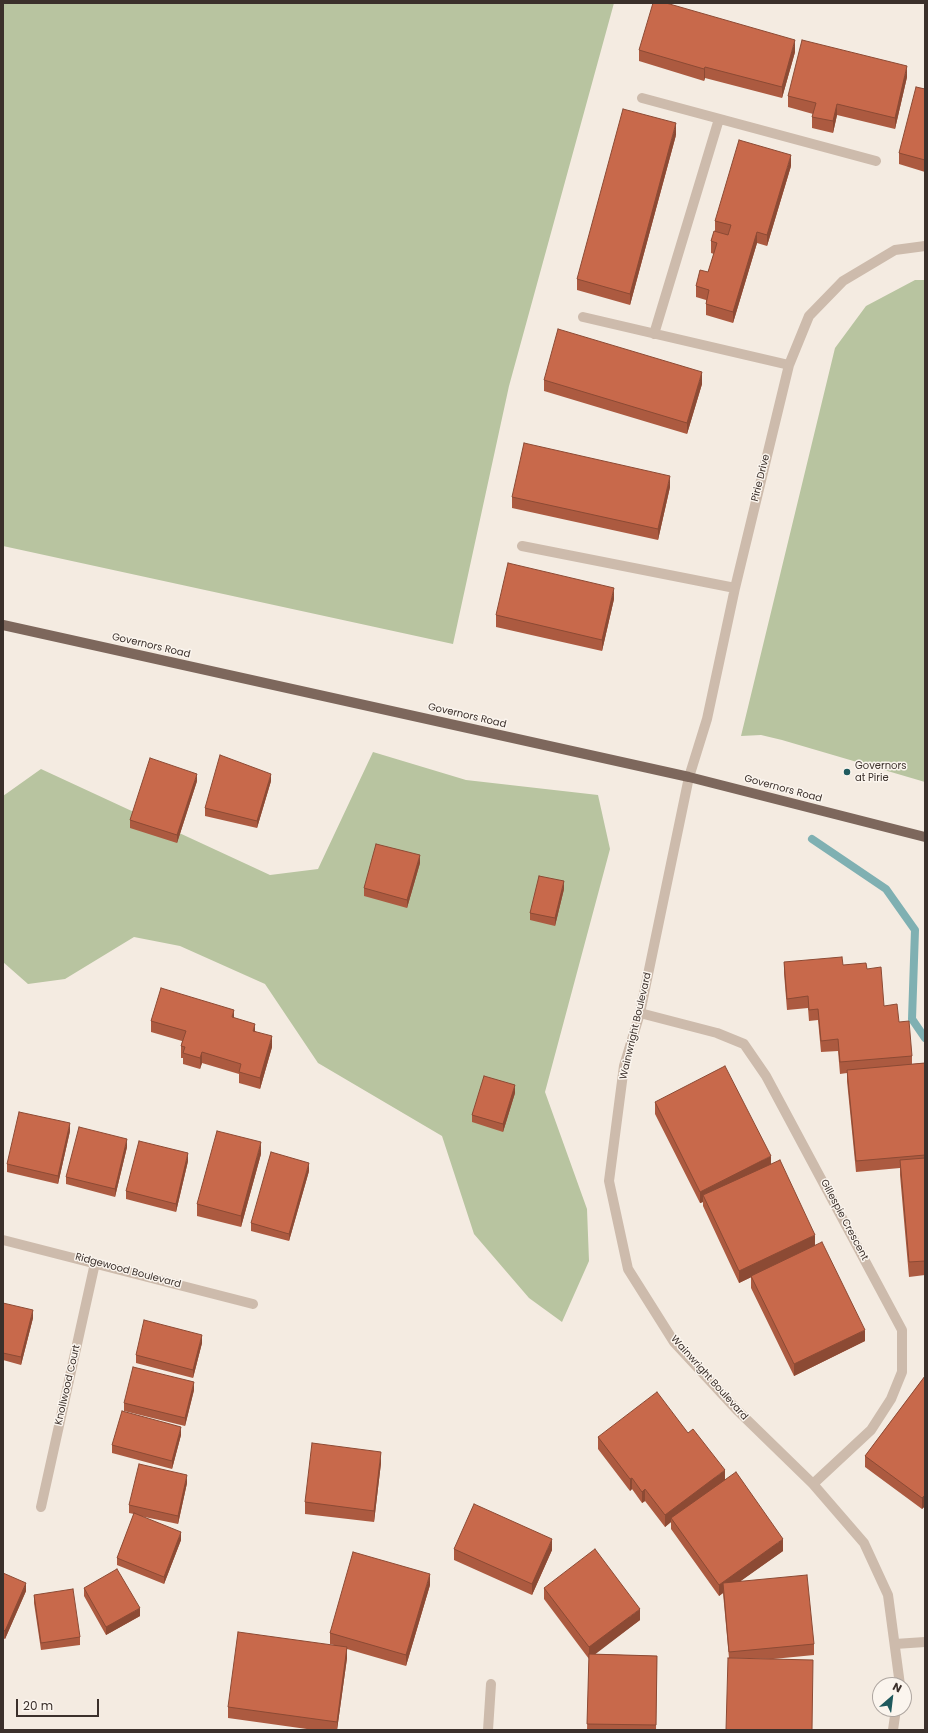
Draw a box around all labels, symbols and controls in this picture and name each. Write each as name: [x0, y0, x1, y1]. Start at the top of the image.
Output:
street label: Pirie Drive: [749, 453, 773, 503]
street label: Governors Road: [111, 631, 191, 661]
street label: Governors Road: [427, 701, 507, 731]
place label: Governors at Pirie: [855, 760, 906, 784]
marker: Governors at Pirie: [842, 767, 852, 777]
street label: Governors Road: [743, 773, 823, 805]
street label: Wainwright Boulevard: [618, 971, 654, 1081]
street label: Gillespie Crescent: [818, 1178, 870, 1262]
street label: Ridgewood Boulevard: [74, 1251, 182, 1291]
street label: Wainwright Boulevard: [668, 1333, 750, 1423]
street label: Knollwood Court: [53, 1344, 83, 1426]
north arrow: [872, 1677, 912, 1717]
text: N: [890, 1678, 905, 1696]
scale bar: [18, 1691, 101, 1717]
text: 20 m: [23, 1697, 53, 1714]

